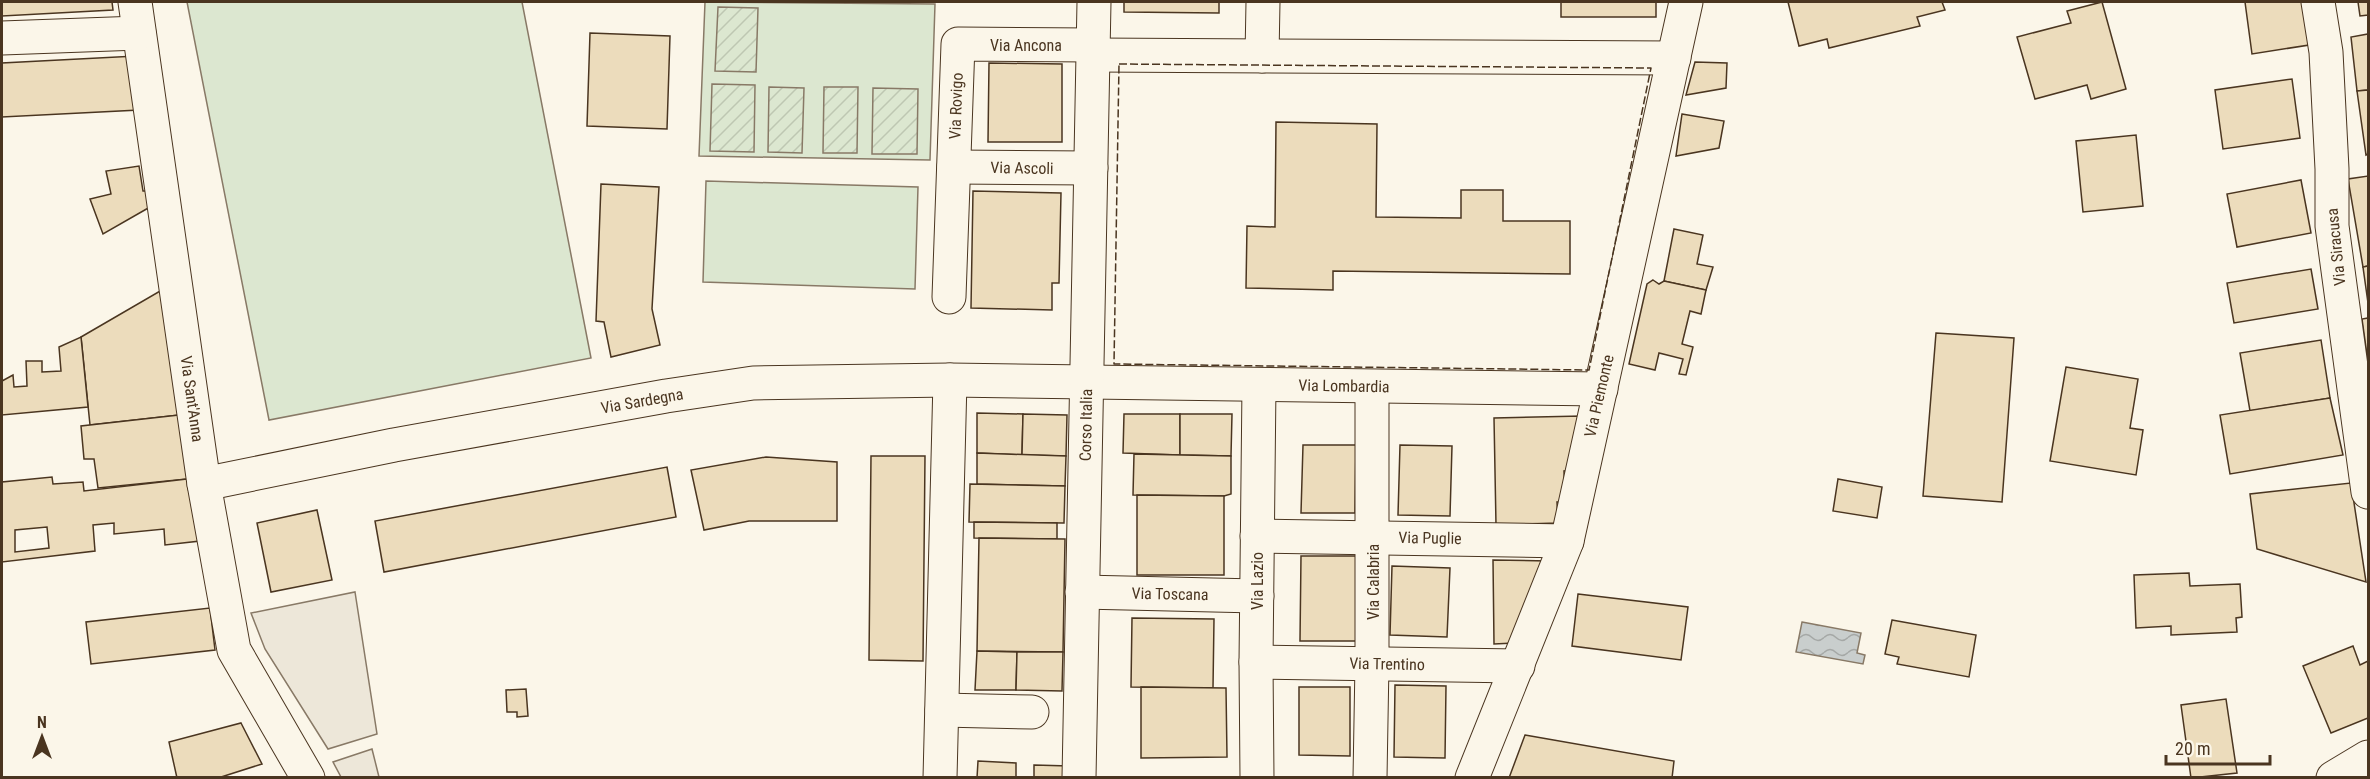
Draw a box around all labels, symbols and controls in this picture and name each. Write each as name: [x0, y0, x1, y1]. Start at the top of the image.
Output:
street label: Via Ancona: [990, 36, 1062, 55]
street label: Via Rovigo: [945, 72, 967, 140]
street label: Via Ascoli: [990, 158, 1054, 178]
street label: Via Siracusa: [2322, 207, 2350, 287]
street label: Via Piemonte: [1580, 353, 1618, 439]
street label: Via Sant'Anna: [177, 355, 207, 443]
street label: Via Lombardia: [1298, 376, 1390, 396]
street label: Via Sardegna: [599, 384, 685, 418]
street label: Corso Italia: [1076, 389, 1096, 461]
street label: Via Puglie: [1398, 528, 1462, 548]
street label: Via Calabria: [1364, 544, 1383, 620]
street label: Via Lazio: [1248, 552, 1267, 610]
street label: Via Toscana: [1131, 584, 1209, 604]
street label: Via Trentino: [1349, 654, 1425, 674]
north arrow: [12, 707, 72, 767]
text: N: [37, 713, 47, 732]
scale bar: [2166, 728, 2270, 766]
text: 20 m: [2175, 738, 2210, 759]

